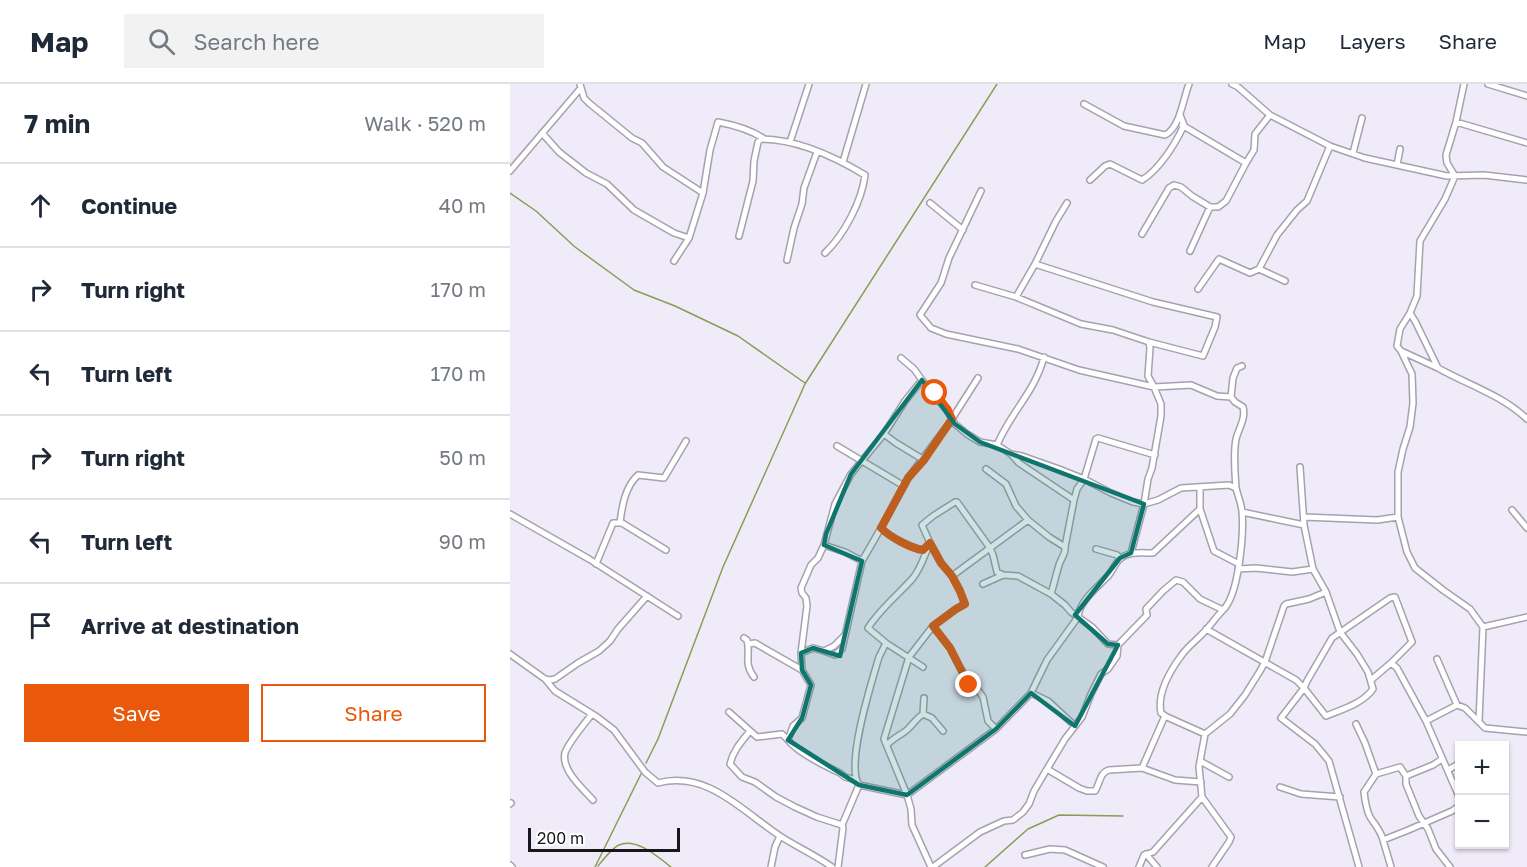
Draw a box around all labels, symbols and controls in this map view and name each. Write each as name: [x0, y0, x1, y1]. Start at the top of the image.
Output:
search box: [124, 14, 544, 68]
text: Map: [30, 25, 88, 58]
icon: search: [145, 25, 178, 58]
text: Search here: [193, 28, 319, 55]
text: Map: [1263, 28, 1306, 54]
text: Layers: [1339, 28, 1406, 54]
text: Share: [1439, 28, 1497, 54]
text: 7 min: [24, 108, 90, 139]
text: Walk · 520 m: [364, 111, 486, 135]
icon: ahead: [24, 189, 57, 222]
text: Continue: [81, 192, 177, 219]
text: 40 m: [439, 193, 486, 217]
icon: right: [24, 273, 57, 306]
text: Turn right: [81, 276, 185, 303]
text: 170 m: [431, 277, 486, 301]
icon: left: [24, 357, 57, 390]
text: Turn left: [81, 360, 172, 387]
text: 170 m: [431, 361, 486, 385]
route start: [921, 379, 947, 405]
icon: right: [24, 441, 57, 474]
text: Turn right: [81, 444, 185, 471]
text: 50 m: [439, 445, 486, 469]
icon: left: [24, 525, 57, 558]
text: Turn left: [81, 528, 172, 555]
text: 90 m: [439, 529, 486, 553]
icon: arrive: [24, 609, 57, 642]
text: Arrive at destination: [81, 612, 299, 639]
route end: [955, 671, 981, 697]
button: Save: [24, 684, 249, 742]
button: Share: [261, 684, 486, 742]
map controls: [1455, 741, 1509, 849]
button: +: [1455, 741, 1509, 795]
button: −: [1455, 795, 1509, 849]
scale bar: [528, 825, 680, 852]
text: 200 m: [537, 828, 584, 848]

